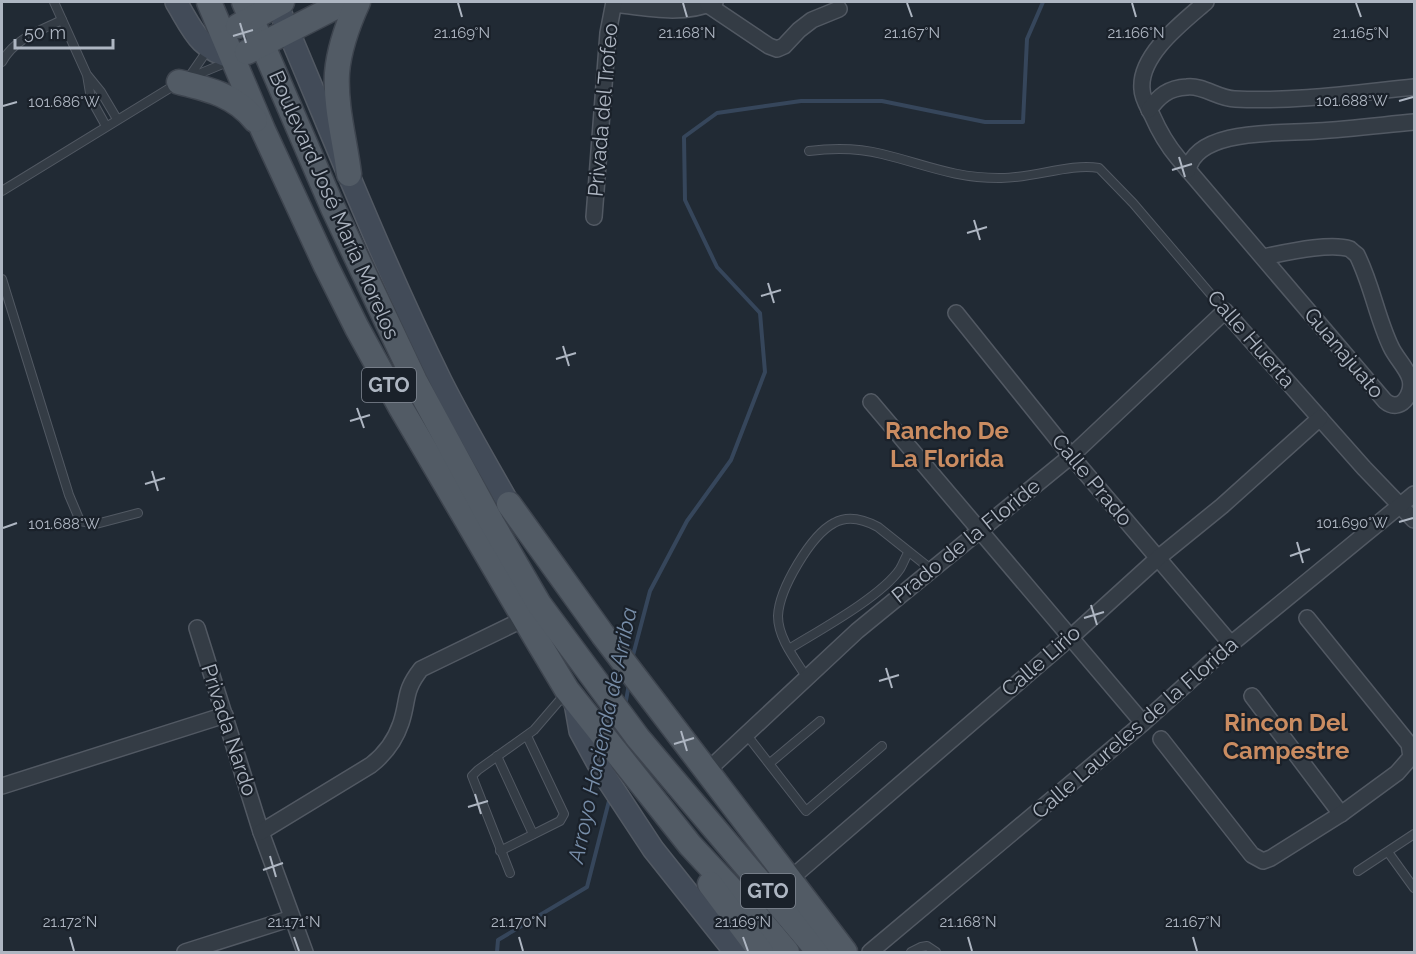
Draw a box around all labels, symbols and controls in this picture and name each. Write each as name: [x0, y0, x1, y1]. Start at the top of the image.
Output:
scale bar: [15, 12, 112, 50]
text: 50 m: [24, 22, 66, 43]
street label: Privada del Trofeo: [582, 22, 623, 198]
text: 21.169°N: [434, 24, 490, 42]
text: 21.168°N: [658, 24, 716, 42]
text: 21.167°N: [884, 24, 940, 42]
text: 21.166°N: [1107, 24, 1165, 42]
text: 21.165°N: [1333, 24, 1389, 42]
street label: Boulevard José María Morelos: [264, 67, 405, 343]
text: 101.688°W: [1316, 92, 1388, 110]
text: 101.686°W: [28, 93, 100, 111]
street label: Calle Huerta: [1202, 285, 1301, 393]
street label: Guanajuato: [1299, 302, 1389, 403]
road number: GTO: [362, 368, 416, 402]
district label: Rancho De La Florida: [885, 416, 1009, 473]
street label: Calle Prado: [1047, 429, 1138, 531]
street label: Prado de la Floride: [886, 473, 1045, 608]
text: 101.690°W: [1316, 514, 1388, 532]
text: 101.688°W: [28, 515, 100, 533]
water label: Arroyo Hacienda de Arriba: [562, 605, 642, 866]
street label: Calle Lirio: [996, 620, 1085, 702]
street label: Calle Laureles de la Florida: [1027, 631, 1243, 824]
street label: Privada Nardo: [196, 661, 263, 799]
district label: Rincon Del Campestre: [1223, 708, 1349, 765]
road number: GTO: [741, 874, 795, 908]
text: 21.172°N: [43, 913, 97, 931]
text: 21.171°N: [267, 913, 321, 931]
text: 21.170°N: [491, 913, 547, 931]
text: 21.169°N: [715, 913, 771, 931]
text: 21.168°N: [939, 913, 997, 931]
text: 21.167°N: [1165, 913, 1221, 931]

